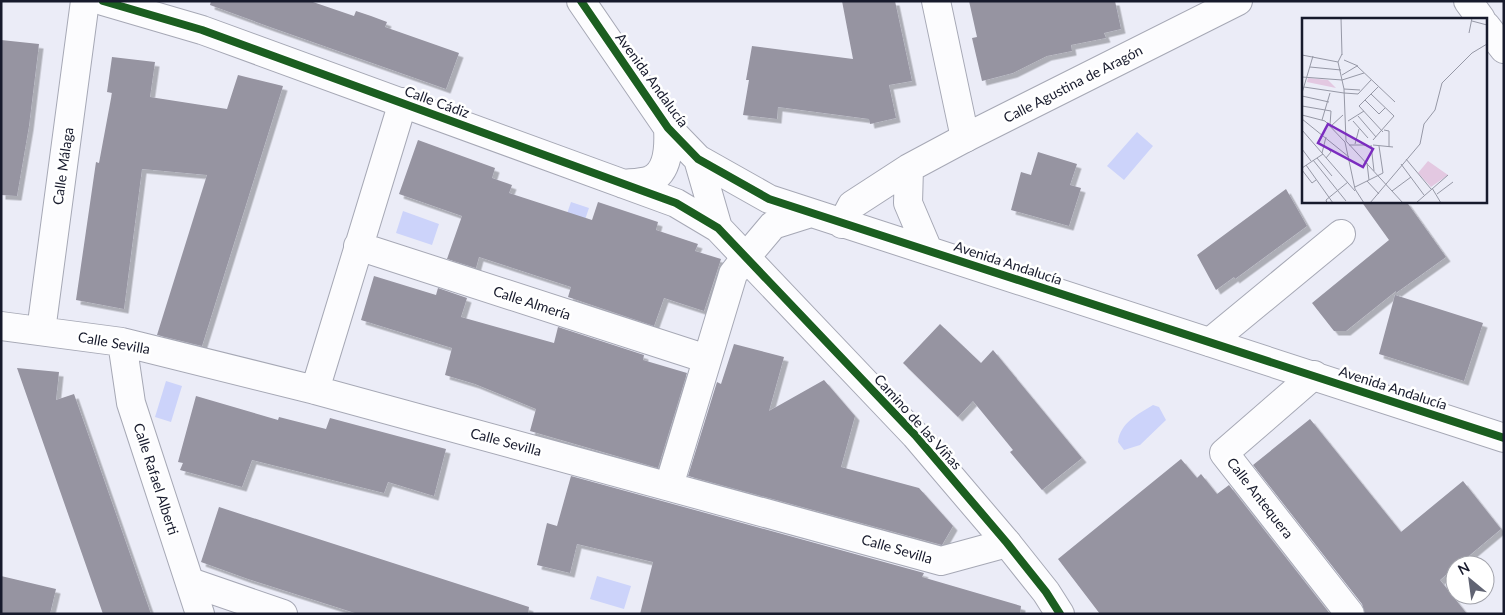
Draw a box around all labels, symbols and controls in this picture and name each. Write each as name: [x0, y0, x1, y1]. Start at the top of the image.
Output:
inset map: [1302, 18, 1488, 202]
street label: Avenida Andalucía: [612, 29, 692, 130]
street label: Calle Agustina de Aragón: [1000, 41, 1145, 126]
street label: Calle Cádiz: [402, 82, 472, 121]
street label: Calle Málaga: [49, 126, 76, 206]
street label: Avenida Andalucía: [952, 237, 1064, 288]
street label: Calle Almería: [491, 282, 573, 323]
street label: Calle Sevilla: [77, 328, 151, 357]
street label: Avenida Andalucía: [1337, 362, 1449, 413]
street label: Camino de las Viñas: [871, 370, 966, 473]
street label: Calle Rafael Alberti: [130, 421, 183, 537]
street label: Calle Sevilla: [469, 424, 544, 459]
street label: Calle Antequera: [1224, 454, 1297, 542]
street label: Calle Sevilla: [860, 530, 935, 567]
north arrow: [1445, 555, 1495, 605]
text: N: [1455, 558, 1472, 578]

